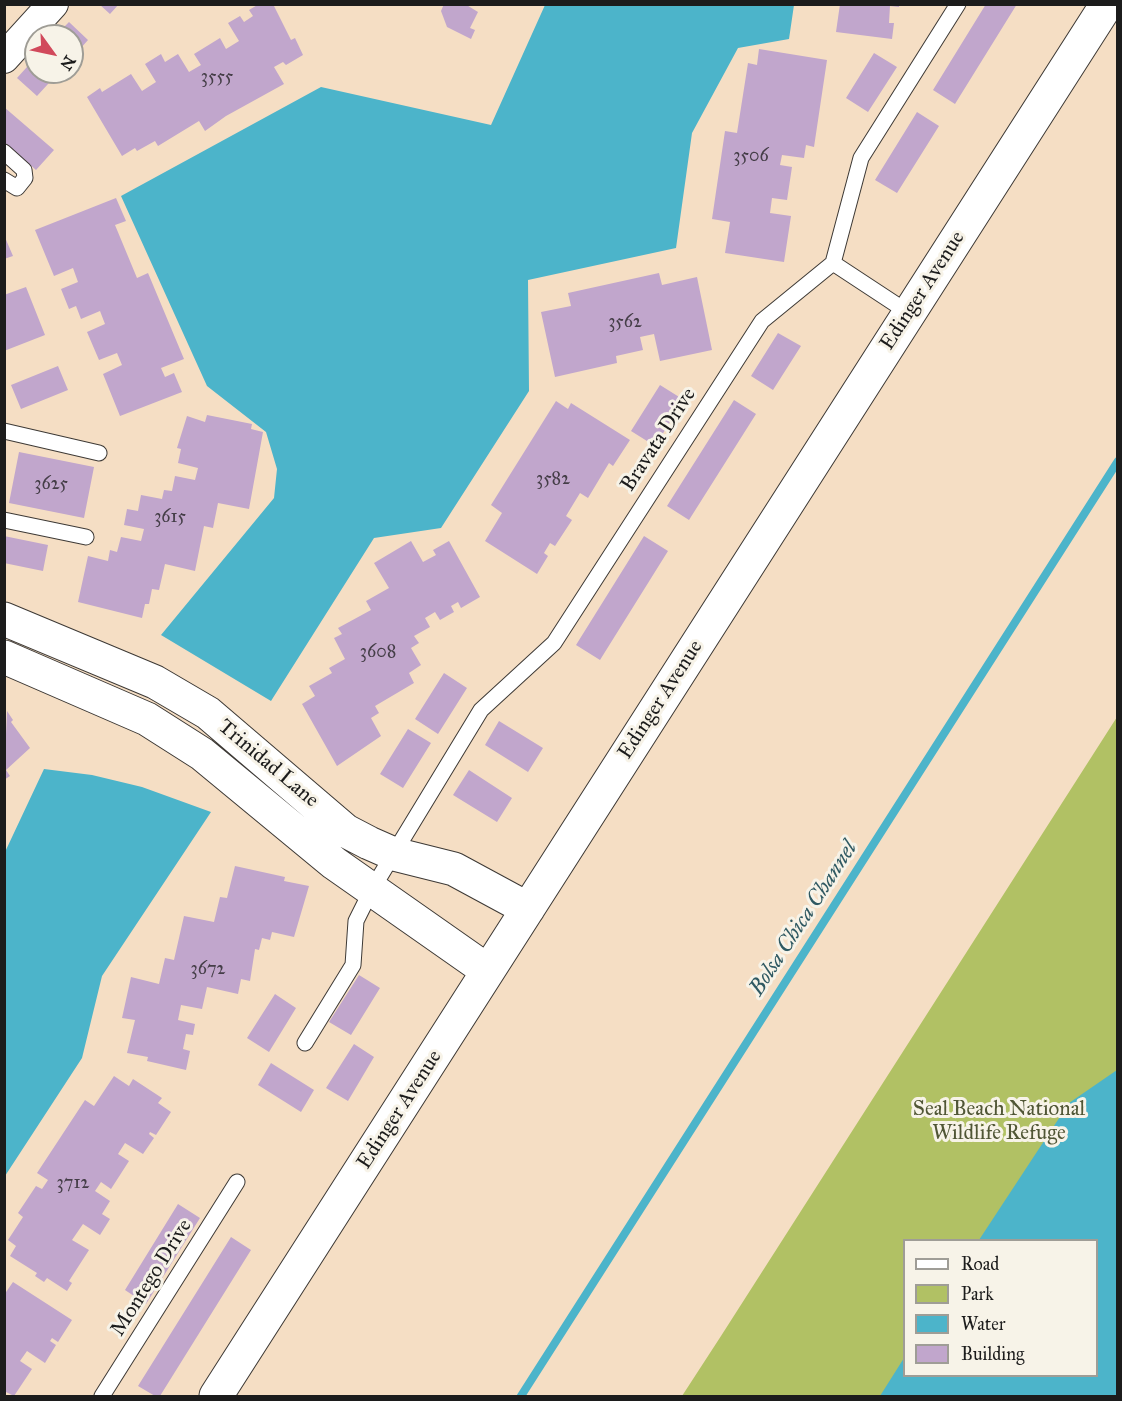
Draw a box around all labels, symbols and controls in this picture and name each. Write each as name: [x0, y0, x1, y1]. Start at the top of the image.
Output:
north arrow: [24, 24, 84, 84]
text: N: [56, 52, 80, 74]
house number: 3555: [201, 67, 233, 89]
house number: 3506: [733, 146, 769, 168]
street label: Edinger Avenue: [875, 227, 971, 355]
house number: 3562: [608, 312, 642, 334]
street label: Bravata Drive: [616, 383, 702, 497]
house number: 3582: [536, 469, 570, 491]
house number: 3625: [34, 474, 68, 496]
house number: 3615: [154, 507, 186, 529]
street label: Edinger Avenue: [613, 636, 709, 764]
house number: 3608: [360, 642, 396, 664]
street label: Trinidad Lane: [213, 715, 323, 813]
water label: Bolsa Chica Channel: [744, 837, 864, 1001]
house number: 3672: [191, 959, 225, 981]
street label: Edinger Avenue: [352, 1046, 448, 1174]
park label: Seal Beach National Wildlife Refuge: [913, 1097, 1085, 1147]
house number: 3712: [57, 1173, 89, 1195]
street label: Montego Drive: [106, 1215, 198, 1341]
legend: [903, 1239, 1098, 1377]
text: Road: [961, 1253, 999, 1275]
text: Park: [961, 1283, 994, 1305]
text: Water: [961, 1313, 1005, 1335]
text: Building: [961, 1343, 1024, 1365]

